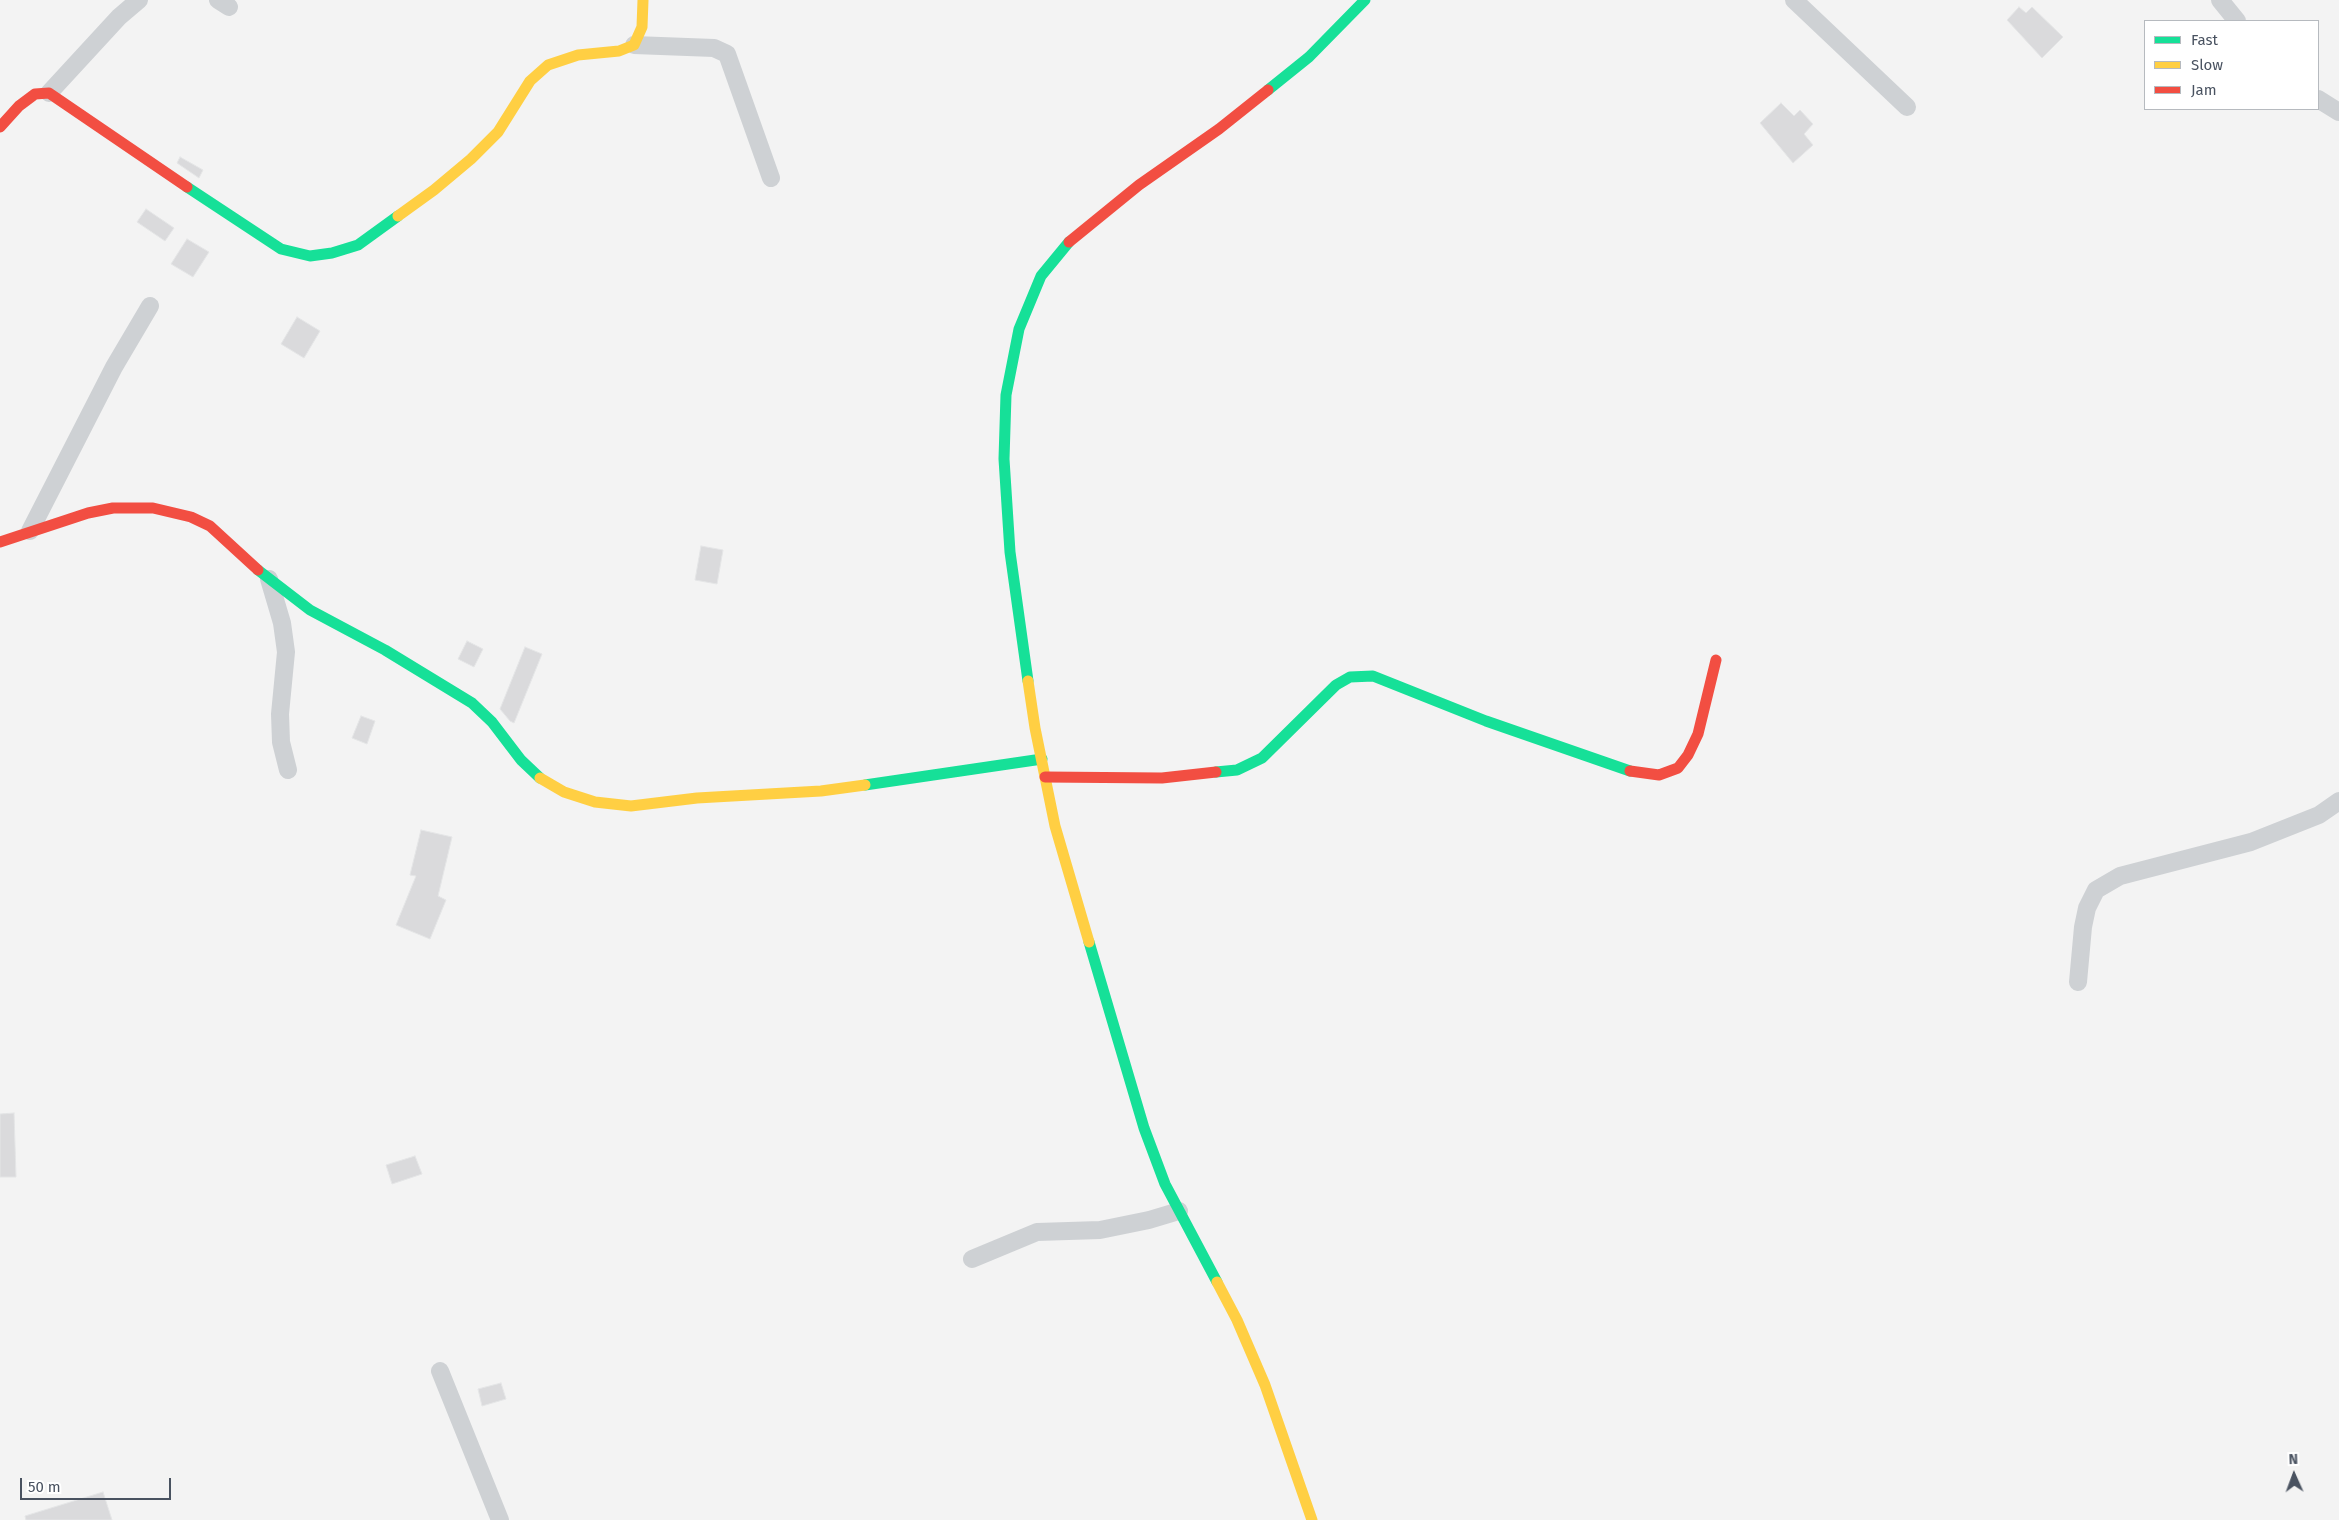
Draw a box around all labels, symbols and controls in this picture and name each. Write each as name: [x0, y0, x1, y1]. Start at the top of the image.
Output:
legend: [2144, 20, 2319, 110]
text: Fast: [2191, 31, 2218, 49]
text: Slow: [2191, 56, 2223, 74]
text: Jam: [2191, 81, 2217, 99]
north arrow: [2269, 1450, 2319, 1500]
text: N: [2289, 1451, 2298, 1468]
scale bar: [22, 1468, 174, 1500]
text: 50 m: [28, 1478, 61, 1496]

